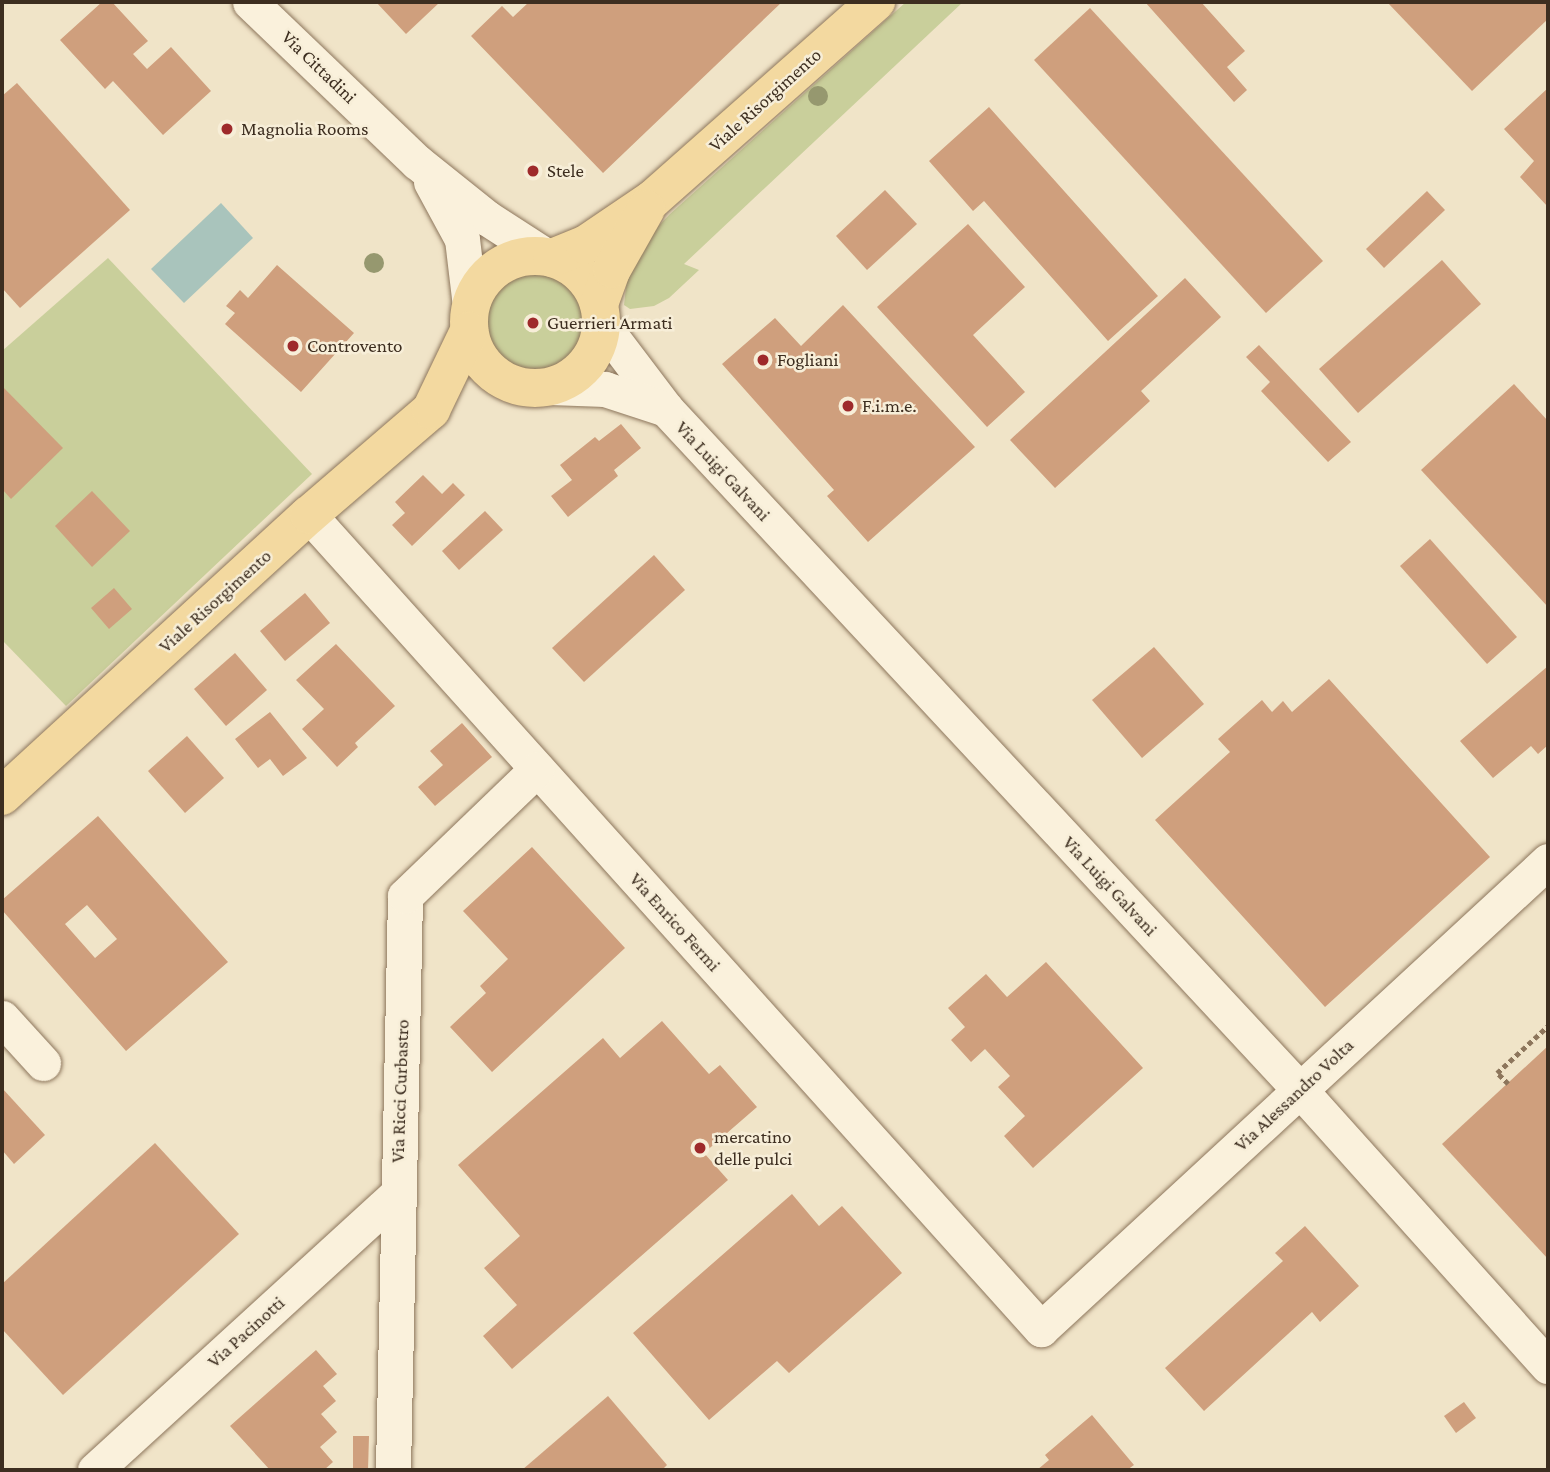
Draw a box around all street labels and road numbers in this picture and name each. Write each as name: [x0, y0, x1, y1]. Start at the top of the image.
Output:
street label: Via Cittadini: [277, 26, 361, 108]
street label: Viale Risorgimento: [704, 43, 826, 157]
street label: Via Luigi Galvani: [671, 416, 775, 526]
street label: Viale Risorgimento: [154, 544, 276, 658]
street label: Via Luigi Galvani: [1058, 831, 1162, 941]
street label: Via Enrico Fermi: [625, 868, 725, 976]
street label: Via Ricci Curbastro: [386, 1019, 414, 1163]
street label: Via Alessandro Volta: [1230, 1034, 1358, 1156]
street label: Via Pacinotti: [203, 1291, 289, 1373]

